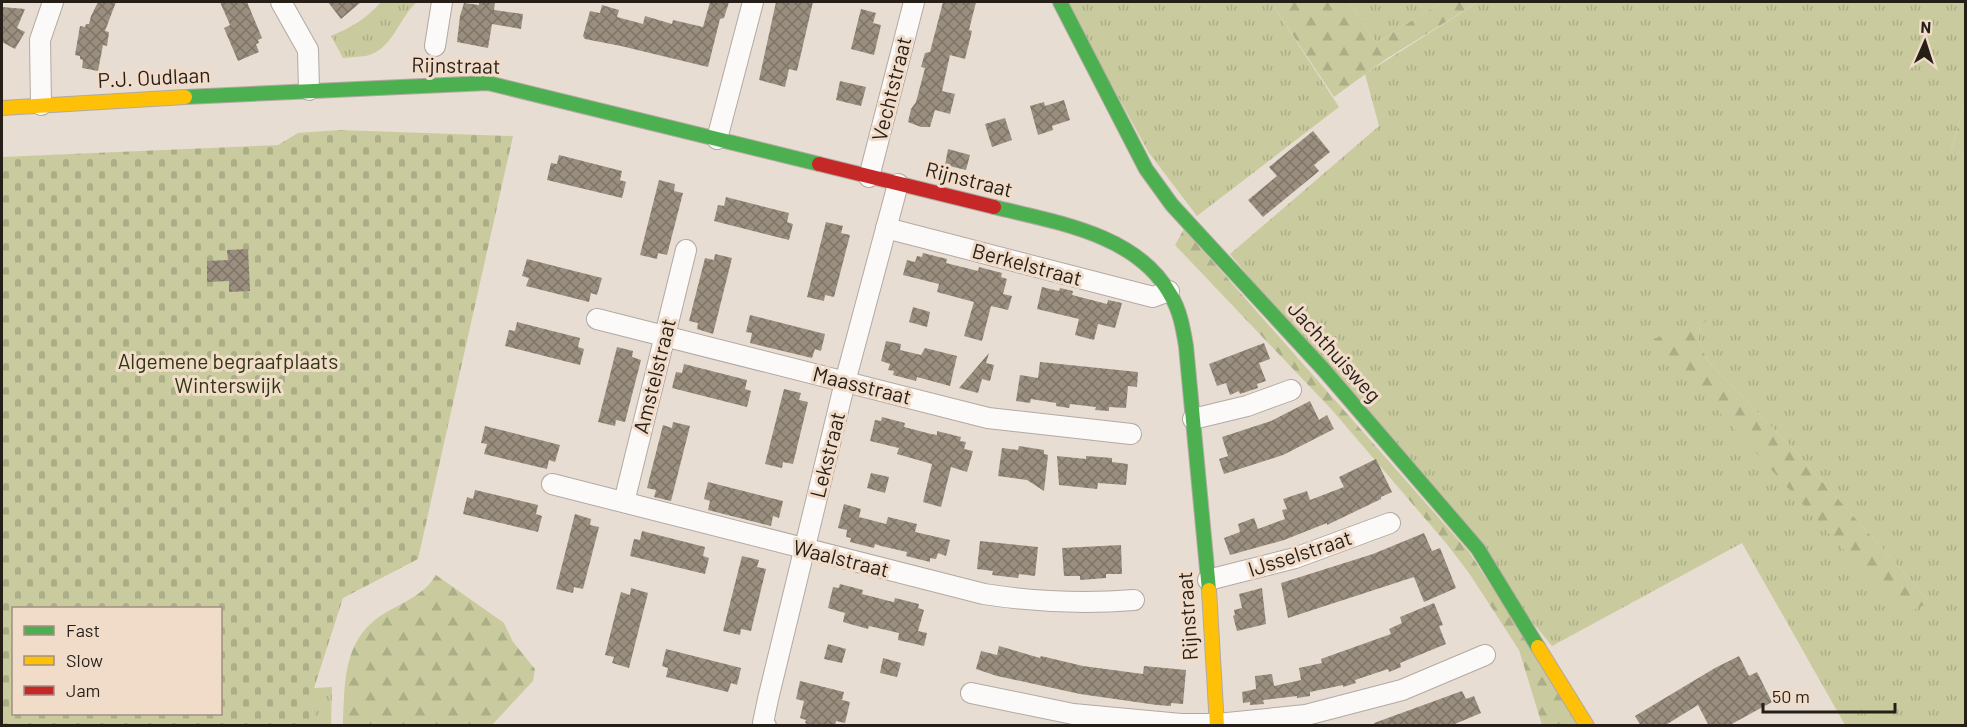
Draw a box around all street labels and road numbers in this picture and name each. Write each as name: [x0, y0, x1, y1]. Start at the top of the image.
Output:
street label: Vechtstraat: [866, 34, 916, 143]
street label: Rijnstraat: [411, 51, 501, 78]
street label: P.J. Oudlaan: [97, 61, 211, 92]
street label: Rijnstraat: [923, 156, 1016, 201]
street label: Berkelstraat: [970, 237, 1085, 290]
street label: Jachthuisweg: [1283, 295, 1387, 407]
street label: Amstelstraat: [627, 315, 680, 436]
street label: Maasstraat: [811, 360, 914, 409]
street label: Lekstraat: [804, 409, 849, 500]
street label: IJsselstraat: [1244, 524, 1355, 581]
street label: Waalstraat: [791, 534, 892, 582]
street label: Rijnstraat: [1171, 571, 1202, 661]

